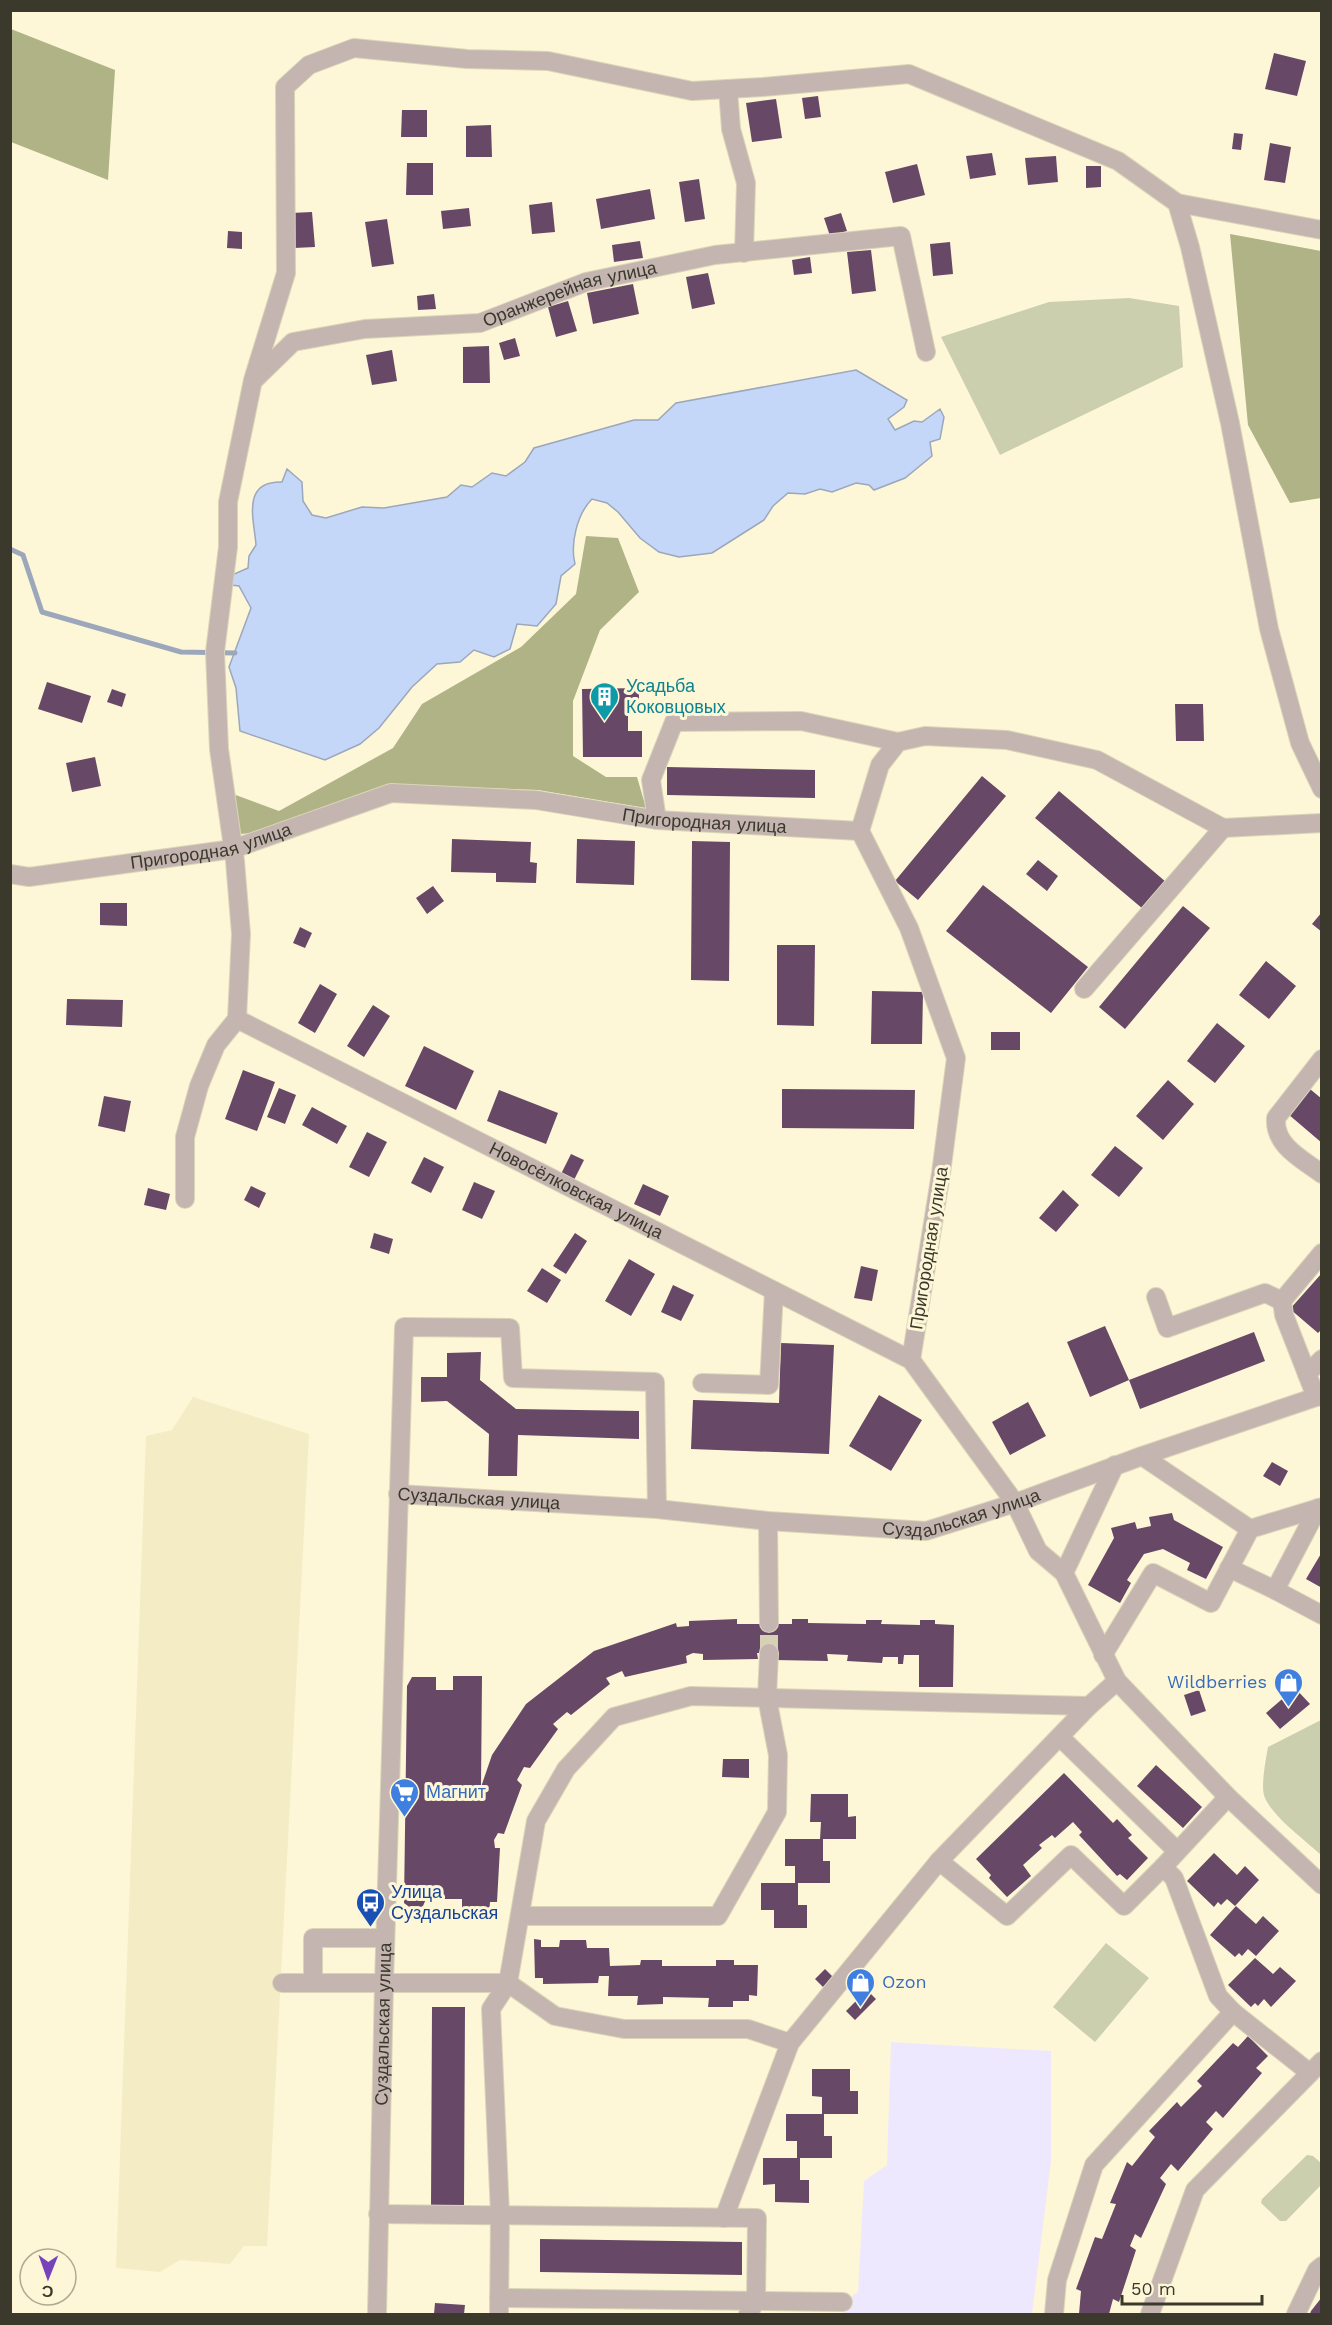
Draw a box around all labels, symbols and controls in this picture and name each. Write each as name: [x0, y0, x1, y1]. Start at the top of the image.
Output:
street label: Оранжерейная улица: [480, 256, 659, 331]
place label: Усадьба Коковцовых: [626, 675, 726, 717]
building icon: Усадьба Коковцовых: [589, 680, 621, 722]
street label: Пригородная улица: [621, 803, 788, 837]
street label: Пригородная улица: [129, 818, 295, 873]
street label: Новосёлковская улица: [486, 1137, 668, 1243]
street label: Пригородная улица: [905, 1164, 952, 1331]
street label: Суздальская улица: [397, 1483, 562, 1513]
street label: Суздальская улица: [882, 1483, 1044, 1542]
shop icon: Wildberries: [1272, 1666, 1304, 1708]
place label: Wildberries: [1167, 1671, 1267, 1692]
supermarket icon: Магнит: [389, 1776, 421, 1818]
place label: Магнит: [426, 1781, 486, 1802]
place label: Улица Суздальская: [391, 1881, 498, 1923]
bus stop icon: Улица Суздальская: [354, 1886, 386, 1928]
street label: Суздальская улица: [370, 1941, 395, 2106]
shop icon: Ozon: [845, 1966, 877, 2008]
place label: Ozon: [882, 1971, 927, 1992]
north arrow: [18, 2247, 78, 2307]
scale bar: [1122, 2268, 1262, 2306]
text: 50 m: [1131, 2278, 1176, 2299]
text: С: [41, 2282, 54, 2301]

